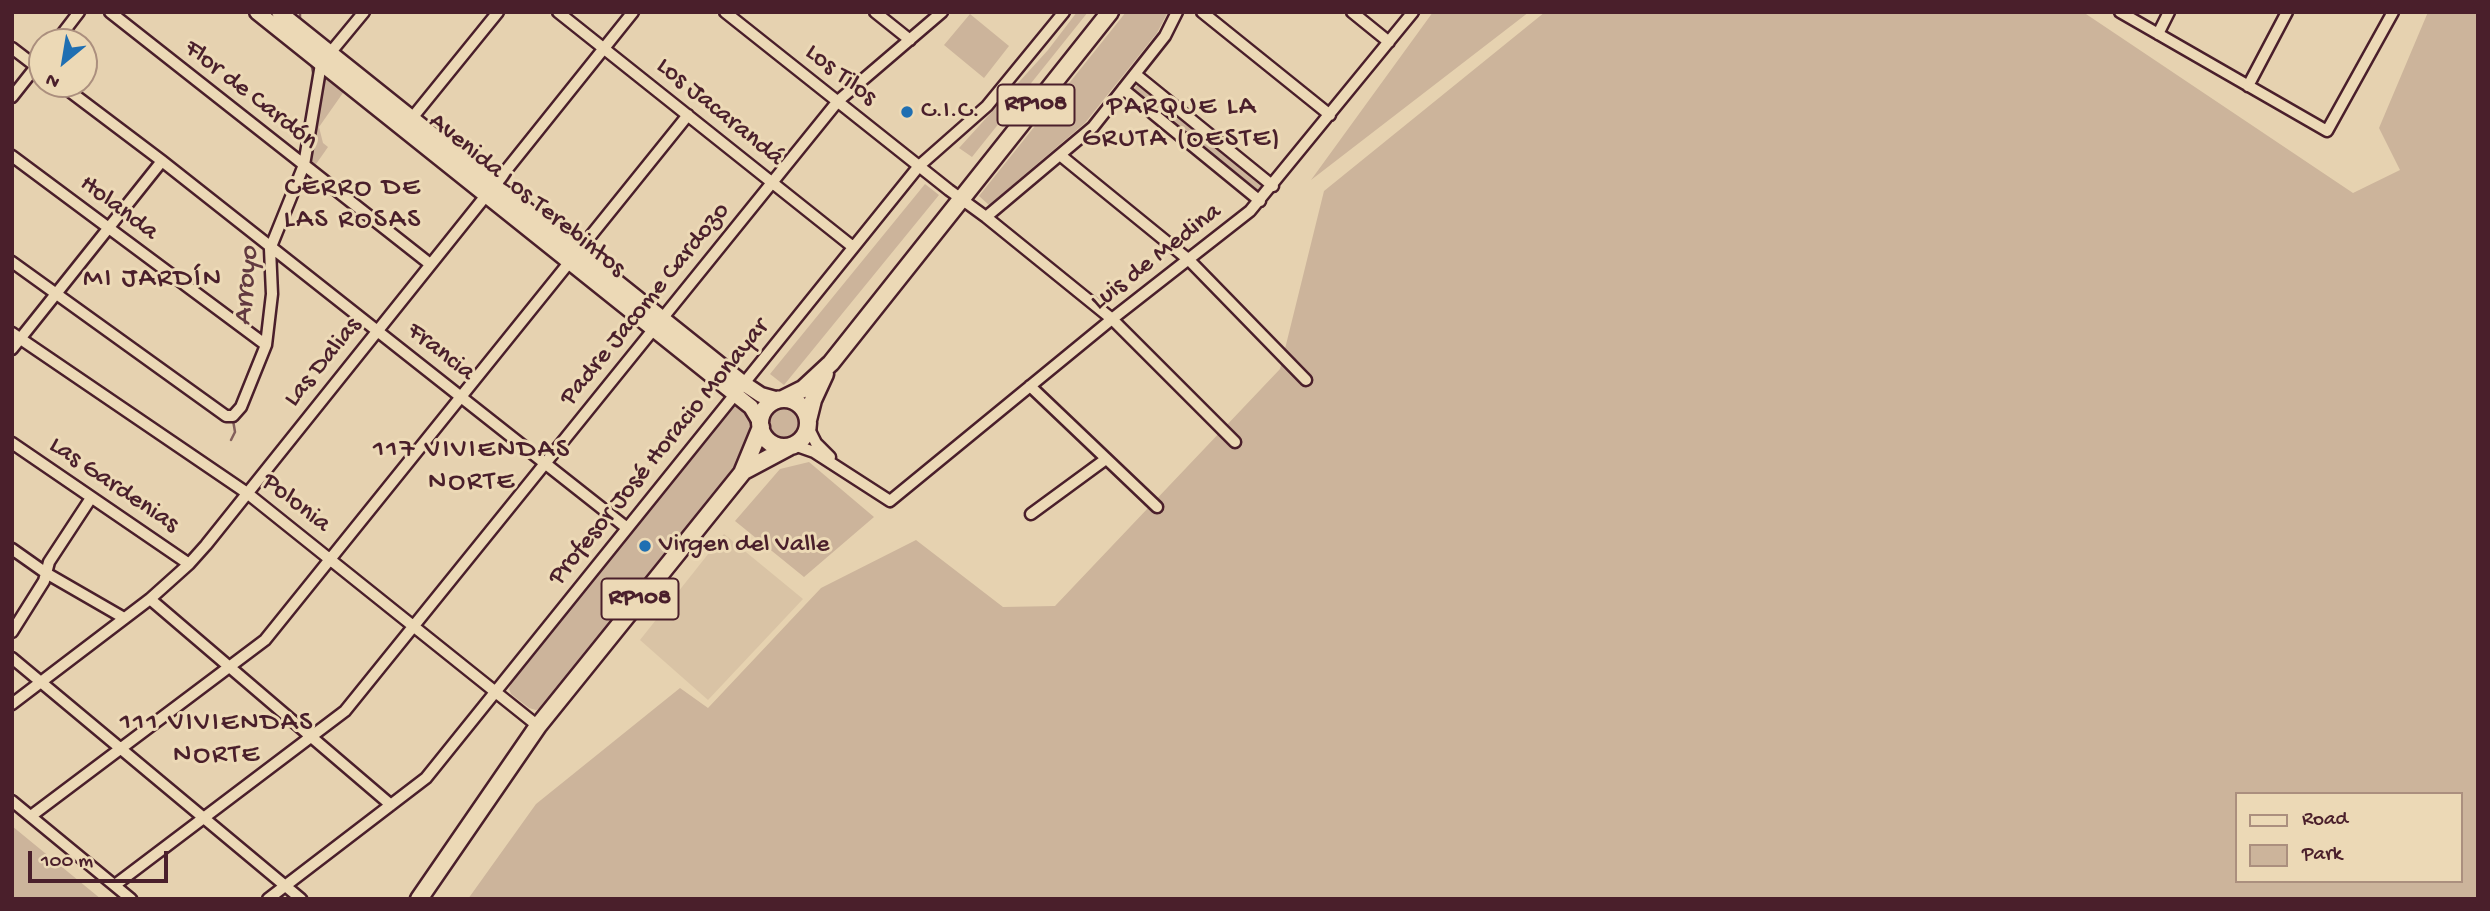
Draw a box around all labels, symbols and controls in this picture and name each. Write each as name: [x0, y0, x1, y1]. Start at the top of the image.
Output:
north arrow: [28, 28, 98, 98]
street label: Flor de Cardón: [177, 34, 323, 158]
street label: Los Tilos: [798, 38, 882, 114]
street label: Los Jacarandá: [649, 52, 789, 174]
text: N: [42, 67, 64, 93]
road number: RP108: [998, 84, 1074, 125]
district label: PARQUE LA GRUTA (OESTE): [1084, 92, 1280, 158]
place label: C.I.C.: [921, 96, 980, 128]
marker: C.I.C.: [899, 104, 915, 120]
street label: Avenida Los Terebintos: [421, 107, 631, 285]
street label: Holanda: [72, 169, 164, 249]
district label: CERRO DE LAS ROSAS: [285, 173, 421, 239]
street label: Padre Jacome Cardozo: [554, 197, 738, 413]
street label: Luis de Medina: [1086, 197, 1228, 319]
water label: Arroyo: [228, 245, 268, 327]
district label: MI JARDÍN: [84, 264, 222, 298]
street label: Las Dalias: [278, 312, 370, 414]
street label: Profesor José Horacio Monayar: [543, 313, 777, 593]
street label: Francia: [400, 317, 480, 389]
street label: Las Gardenias: [42, 431, 184, 541]
district label: 117 VIVIENDAS NORTE: [375, 435, 569, 501]
street label: Polonia: [254, 467, 336, 541]
place label: Virgen del Valle: [659, 530, 829, 562]
marker: Virgen del Valle: [637, 538, 653, 554]
road number: RP108: [602, 578, 678, 620]
district label: 111 VIVIENDAS NORTE: [121, 708, 313, 774]
legend: [2234, 792, 2462, 883]
text: Road: [2302, 808, 2348, 833]
scale bar: [32, 838, 172, 882]
text: Park: [2302, 843, 2342, 868]
text: 100 m: [41, 850, 93, 875]

